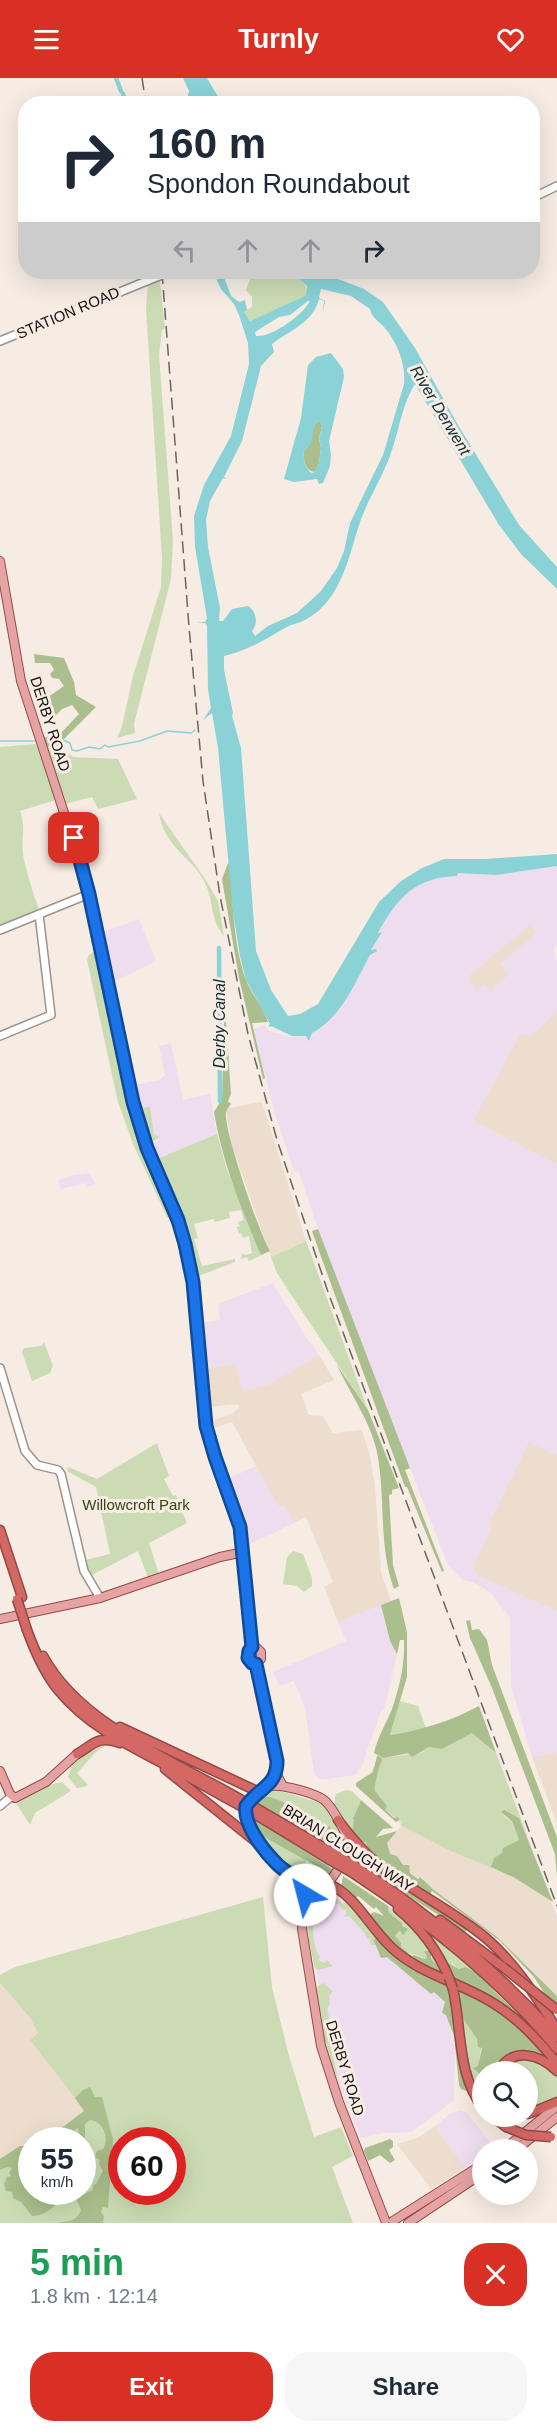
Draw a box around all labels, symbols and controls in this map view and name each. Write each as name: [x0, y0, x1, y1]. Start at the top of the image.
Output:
icon: menu: [30, 23, 63, 56]
icon: heart: [494, 23, 527, 56]
text: Turnly: [238, 24, 319, 54]
icon: right: [48, 120, 126, 198]
text: 160 m: [147, 120, 266, 167]
text: Spondon Roundabout: [147, 169, 410, 199]
icon: left: [168, 234, 201, 267]
icon: ahead: [231, 234, 264, 267]
icon: ahead: [294, 234, 327, 267]
icon: right: [357, 234, 390, 267]
street label: STATION ROAD: [14, 283, 122, 342]
water label: River Derwent: [407, 362, 474, 459]
street label: DERBY ROAD: [27, 674, 74, 774]
pin: [48, 812, 99, 863]
icon: arrive: [57, 821, 90, 854]
water label: Derby Canal: [211, 979, 228, 1068]
park label: Willowcroft Park: [82, 1496, 190, 1513]
street label: BRIAN CLOUGH WAY: [280, 1800, 417, 1895]
position arrow: [273, 1863, 337, 1927]
street label: DERBY ROAD: [323, 2018, 368, 2118]
map controls: [472, 2061, 538, 2205]
button: search: [472, 2061, 538, 2127]
speed limit sign: 60: [108, 2127, 186, 2205]
button: layers: [472, 2139, 538, 2205]
text: 55: [40, 2142, 74, 2175]
text: km/h: [41, 2173, 73, 2190]
text: 5 min: [30, 2242, 124, 2283]
button: close: [464, 2243, 527, 2306]
text: 1.8 km · 12:14: [30, 2285, 158, 2307]
button: Exit: [30, 2352, 273, 2421]
button: Share: [285, 2352, 527, 2421]

